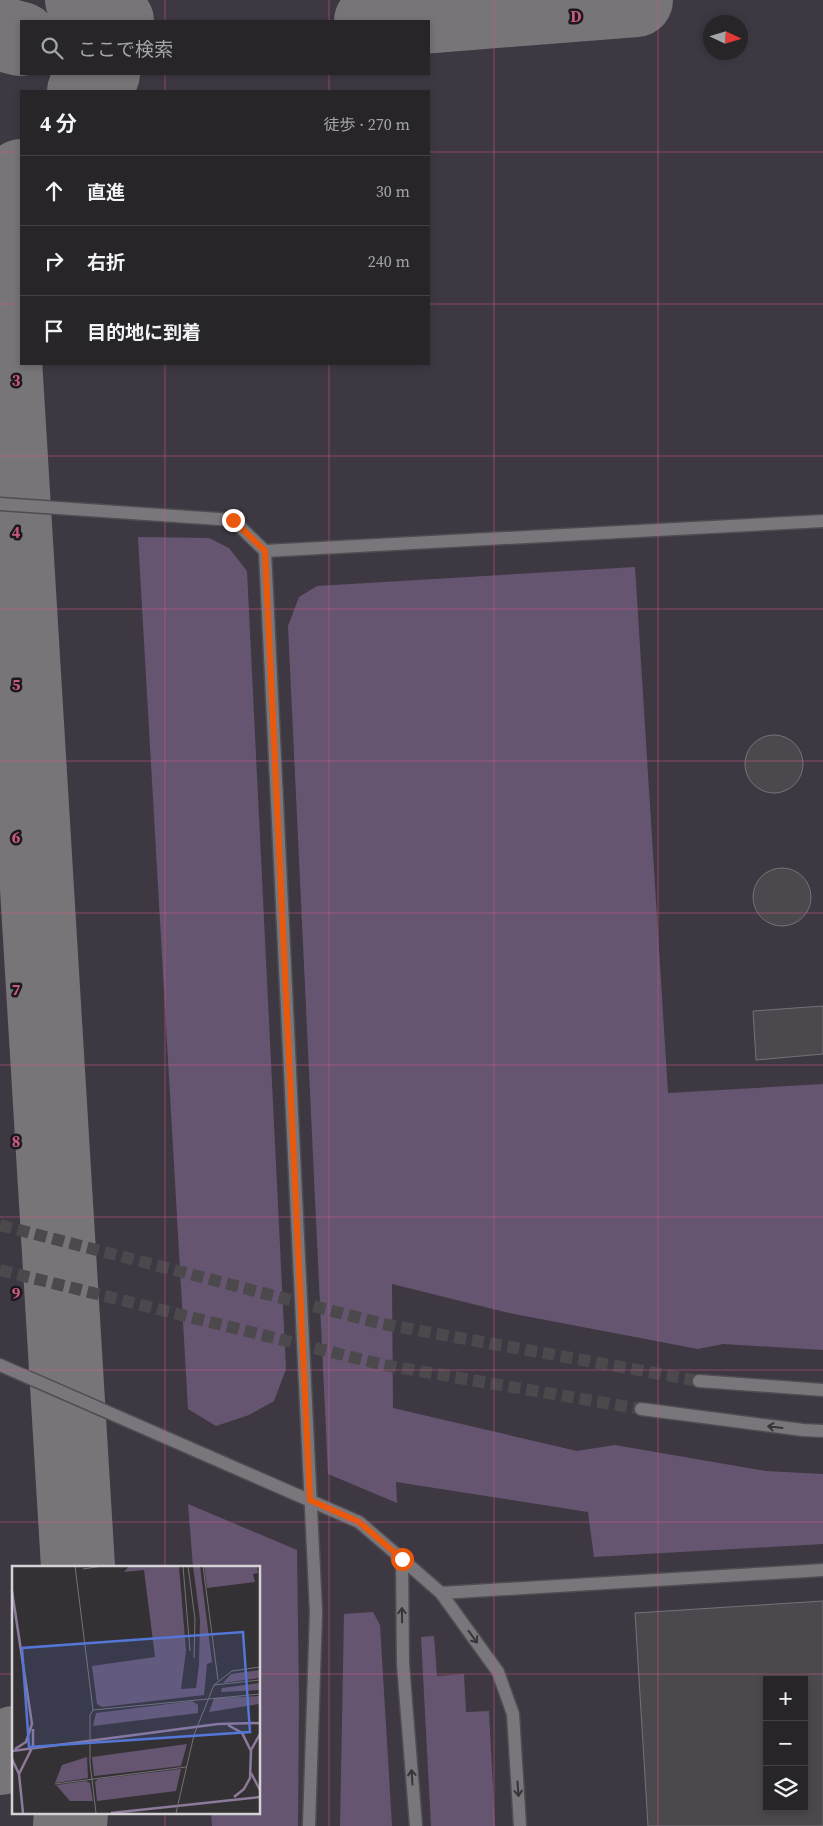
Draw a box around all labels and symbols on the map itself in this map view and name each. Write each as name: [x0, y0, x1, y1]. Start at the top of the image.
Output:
text: D: [570, 5, 582, 27]
north arrow: [703, 15, 748, 60]
text: 3: [12, 369, 21, 391]
route end: [222, 509, 245, 532]
text: 4: [12, 521, 21, 543]
text: 5: [12, 673, 21, 695]
text: 6: [12, 826, 21, 848]
text: 7: [12, 978, 21, 1000]
text: 8: [12, 1130, 20, 1152]
text: 9: [12, 1282, 21, 1304]
one-way arrow: [767, 1421, 783, 1431]
route start: [391, 1548, 414, 1571]
inset map: [12, 1566, 260, 1814]
one-way arrow: [398, 1607, 407, 1623]
one-way arrow: [468, 1630, 478, 1644]
one-way arrow: [407, 1770, 417, 1786]
one-way arrow: [513, 1780, 522, 1796]

